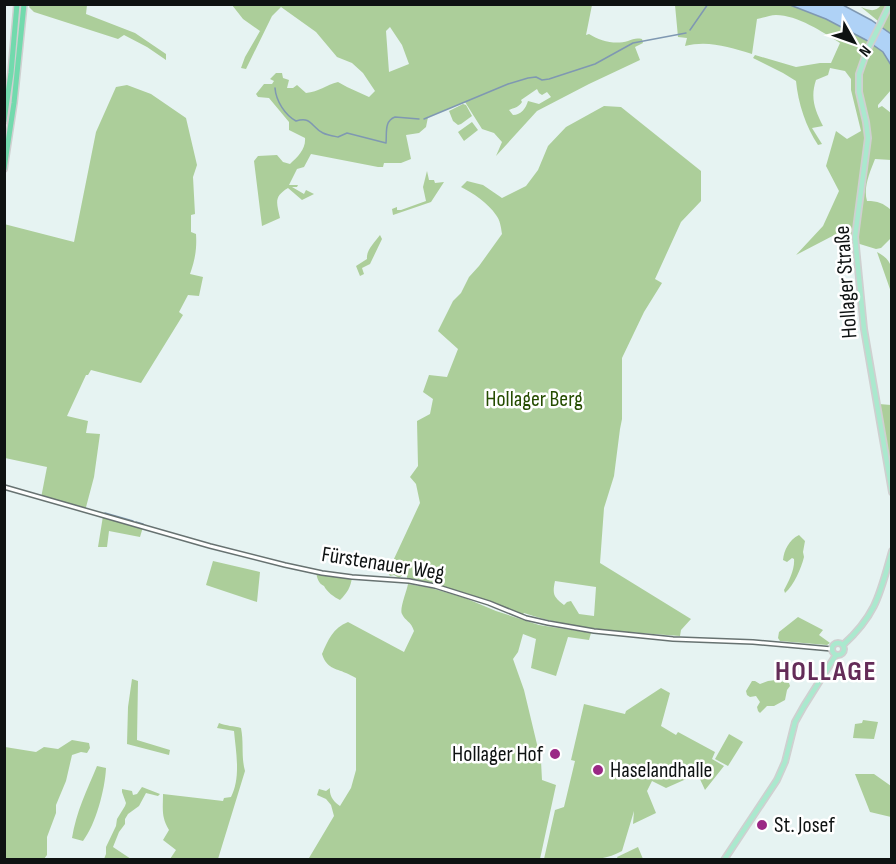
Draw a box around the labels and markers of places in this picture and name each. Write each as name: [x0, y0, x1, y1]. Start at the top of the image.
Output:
place label: Hollager Hof: [452, 741, 544, 768]
marker: Hollager Hof: [548, 747, 562, 761]
place label: Haselandhalle: [610, 757, 712, 784]
marker: Haselandhalle: [591, 763, 605, 777]
place label: St. Josef: [774, 812, 835, 839]
marker: St. Josef: [755, 818, 769, 832]

